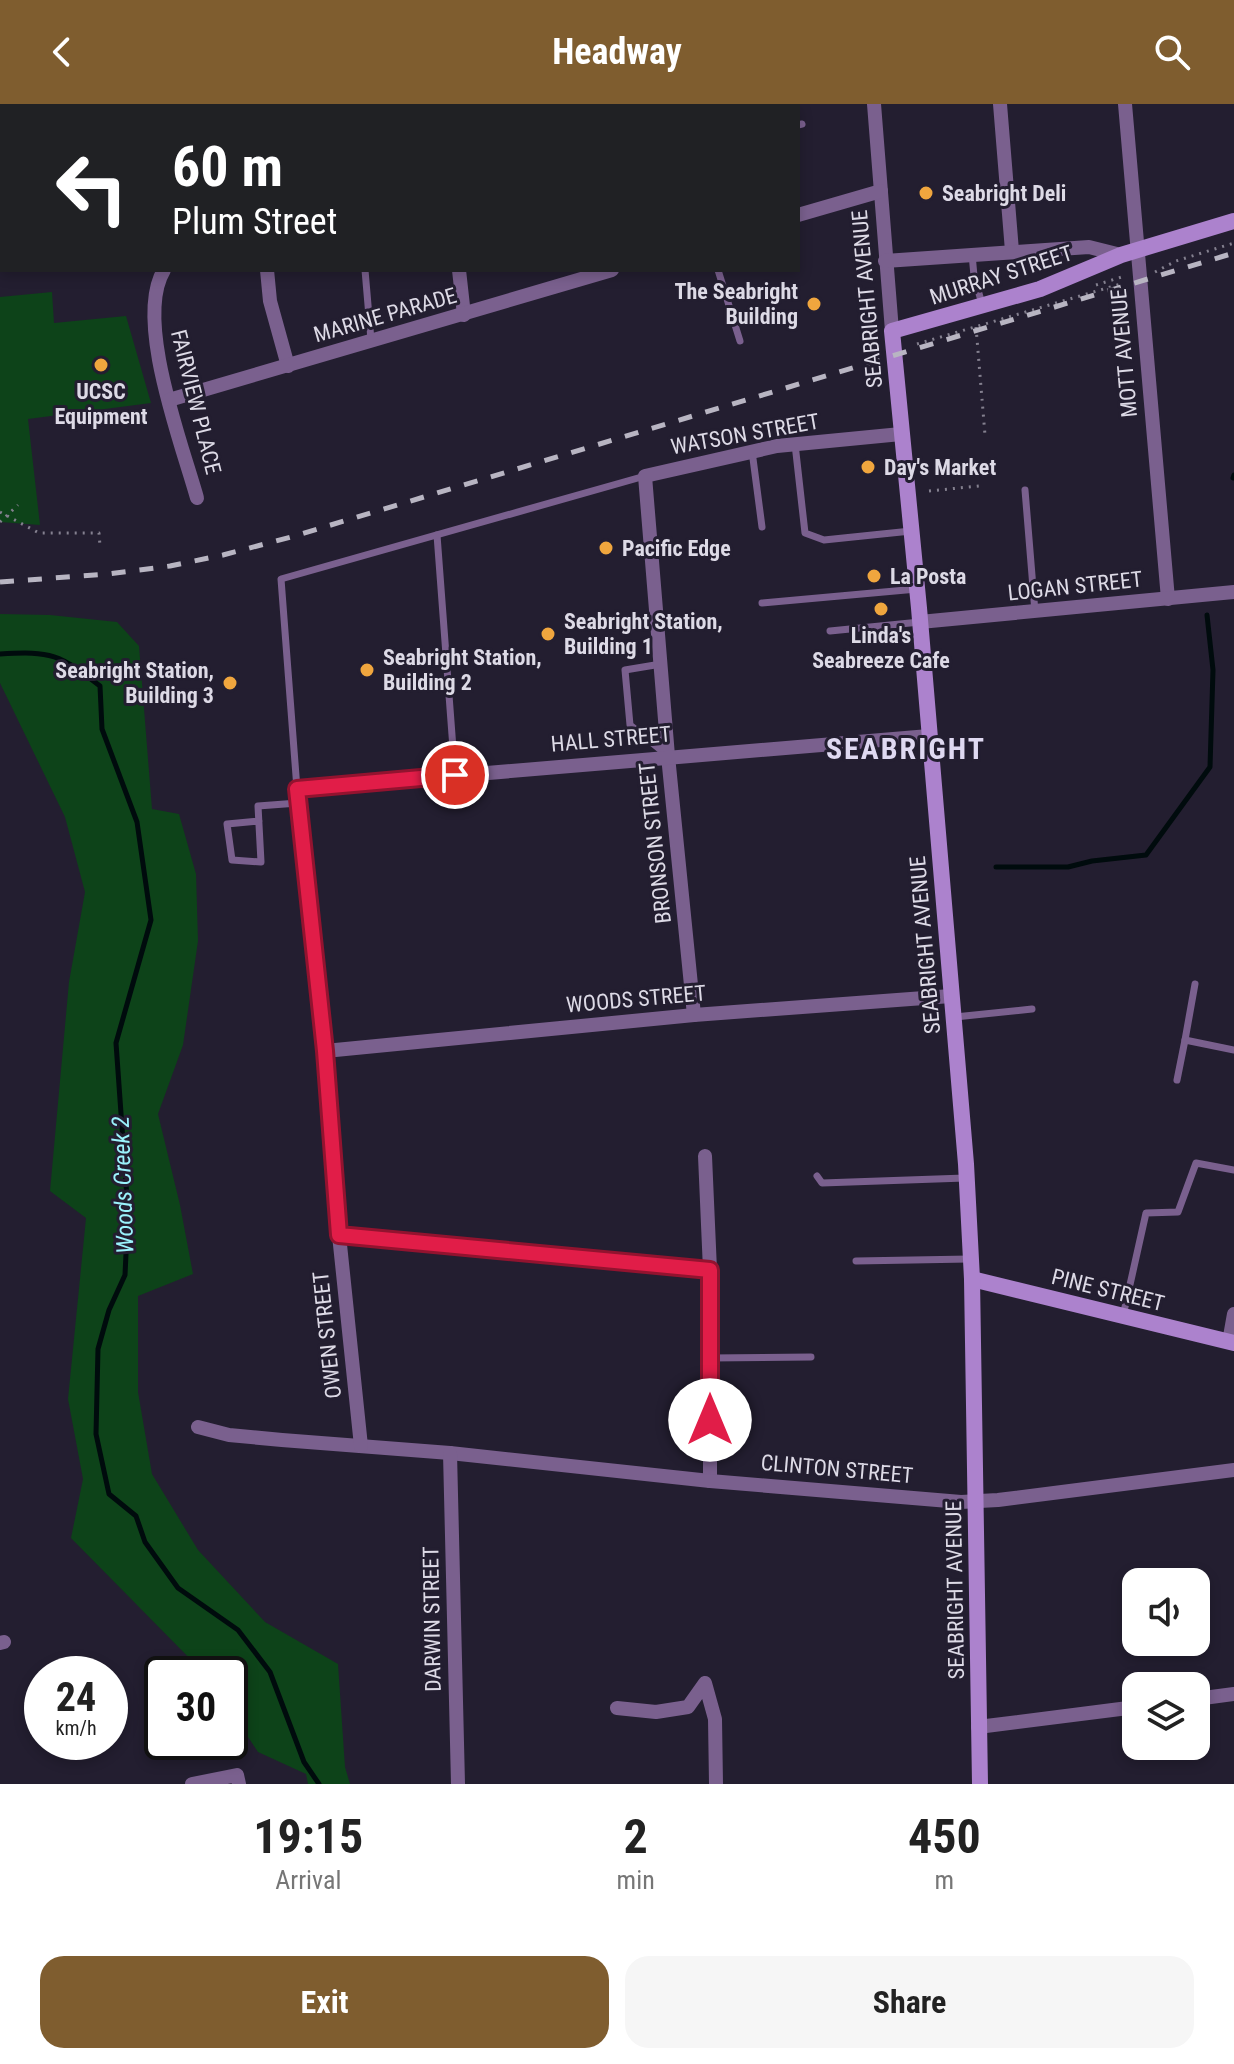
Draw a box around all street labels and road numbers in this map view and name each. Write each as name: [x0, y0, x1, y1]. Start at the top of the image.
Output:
street label: SEABRIGHT AVENUE: [847, 209, 887, 389]
street label: MURRAY STREET: [926, 240, 1076, 310]
street label: MARINE PARADE: [311, 283, 459, 347]
street label: MOTT AVENUE: [1106, 288, 1142, 418]
street label: FAIRVIEW PLACE: [166, 327, 226, 477]
street label: WATSON STREET: [669, 409, 821, 459]
street label: LOGAN STREET: [1006, 566, 1144, 606]
street label: HALL STREET: [550, 721, 672, 757]
street label: BRONSON STREET: [634, 761, 676, 925]
street label: SEABRIGHT AVENUE: [905, 855, 945, 1035]
street label: WOODS STREET: [565, 980, 707, 1018]
street label: PINE STREET: [1049, 1264, 1167, 1316]
street label: OWEN STREET: [308, 1270, 346, 1400]
street label: CLINTON STREET: [760, 1450, 914, 1488]
street label: SEABRIGHT AVENUE: [941, 1500, 969, 1679]
street label: DARWIN STREET: [418, 1546, 446, 1692]

